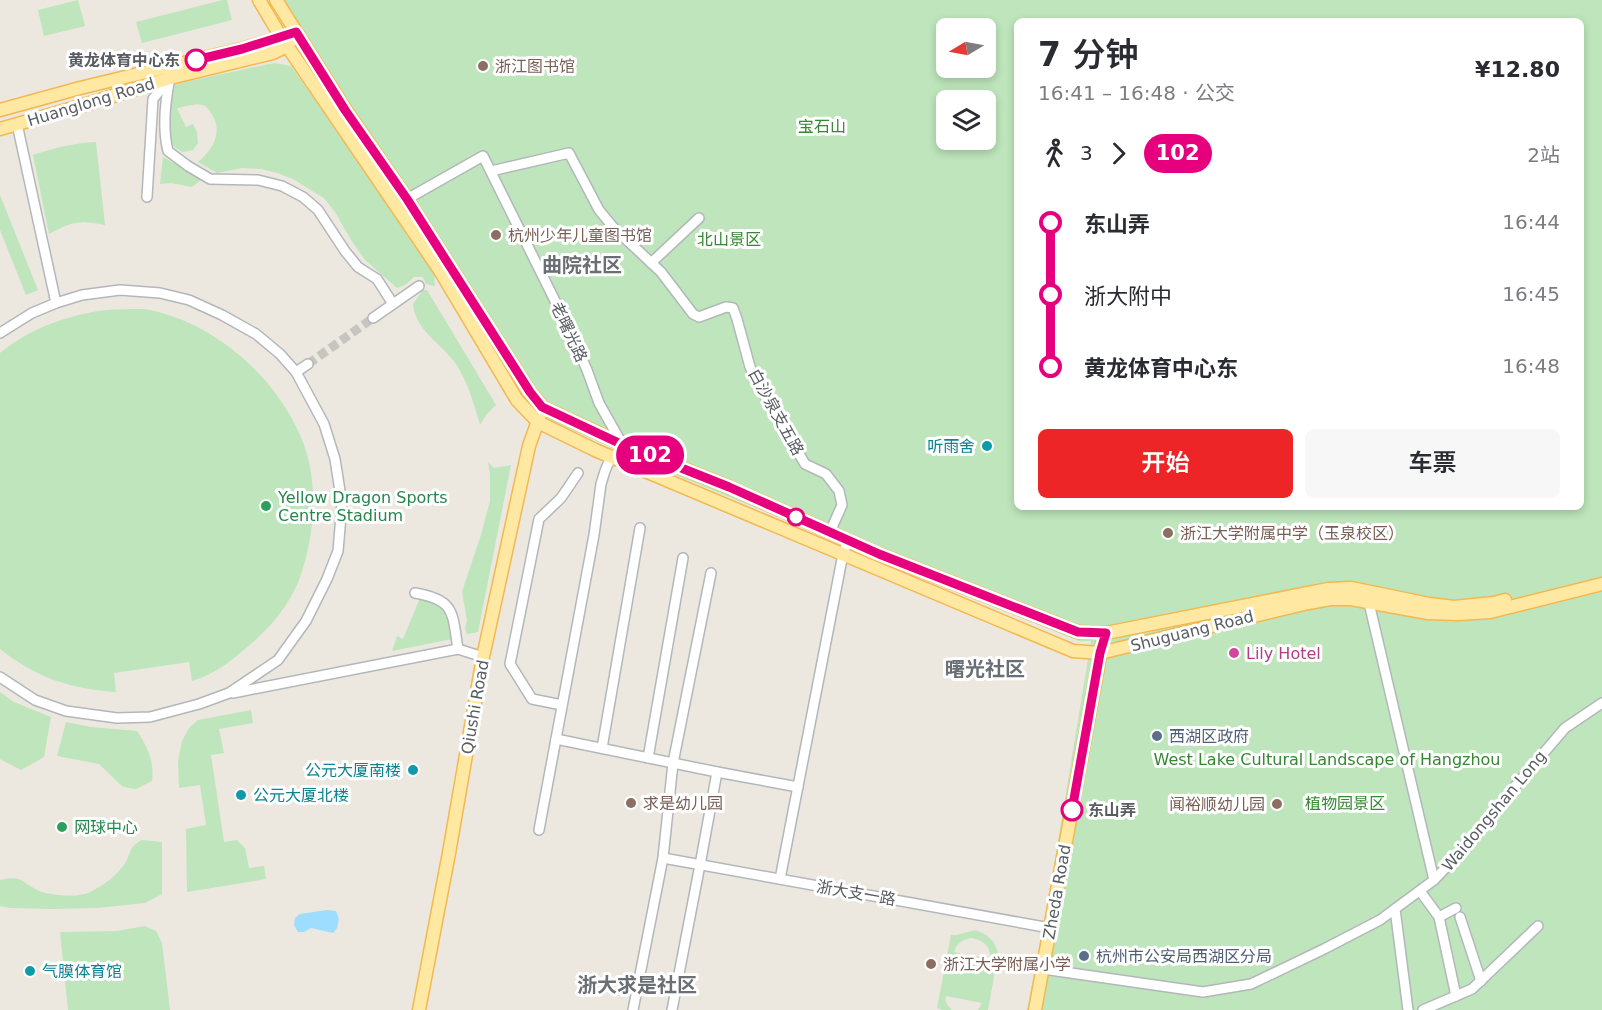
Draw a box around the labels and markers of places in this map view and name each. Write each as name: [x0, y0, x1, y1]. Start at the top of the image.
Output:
marker: 黄龙体育中心东: [185, 49, 207, 71]
place label: 黄龙体育中心东: [68, 51, 180, 70]
place label: 浙江图书馆: [495, 57, 575, 76]
marker: 浙江图书馆: [476, 59, 490, 73]
place label: 杭州少年儿童图书馆: [508, 226, 652, 245]
marker: 杭州少年儿童图书馆: [489, 228, 503, 242]
place label: 听雨舍: [927, 437, 975, 456]
marker: 听雨舍: [980, 439, 994, 453]
place label: Yellow Dragon Sports Centre Stadium: [277, 488, 448, 525]
marker: Yellow Dragon Sports Centre Stadium: [259, 499, 273, 513]
unlabelled marker: [787, 508, 805, 526]
place label: 浙江大学附属中学（玉泉校区）: [1180, 524, 1404, 543]
marker: 浙江大学附属中学（玉泉校区）: [1161, 526, 1175, 540]
place label: Lily Hotel: [1246, 644, 1321, 663]
marker: Lily Hotel: [1227, 646, 1241, 660]
place label: 西湖区政府: [1169, 727, 1249, 746]
marker: 西湖区政府: [1150, 729, 1164, 743]
place label: 公元大厦南楼: [305, 761, 401, 780]
marker: 公元大厦南楼: [406, 763, 420, 777]
place label: 公元大厦北楼: [253, 786, 349, 805]
marker: 公元大厦北楼: [234, 788, 248, 802]
place label: 求是幼儿园: [643, 794, 723, 813]
place label: 闻裕顺幼儿园: [1169, 795, 1265, 814]
marker: 求是幼儿园: [624, 796, 638, 810]
marker: 闻裕顺幼儿园: [1270, 797, 1284, 811]
marker: 东山弄: [1061, 799, 1083, 821]
place label: 东山弄: [1088, 801, 1136, 820]
place label: 网球中心: [74, 818, 138, 837]
marker: 网球中心: [55, 820, 69, 834]
place label: 杭州市公安局西湖区分局: [1096, 947, 1272, 966]
marker: 杭州市公安局西湖区分局: [1077, 949, 1091, 963]
place label: 浙江大学附属小学: [943, 955, 1071, 974]
marker: 浙江大学附属小学: [924, 957, 938, 971]
place label: 气膜体育馆: [42, 962, 122, 981]
marker: 气膜体育馆: [23, 964, 37, 978]

